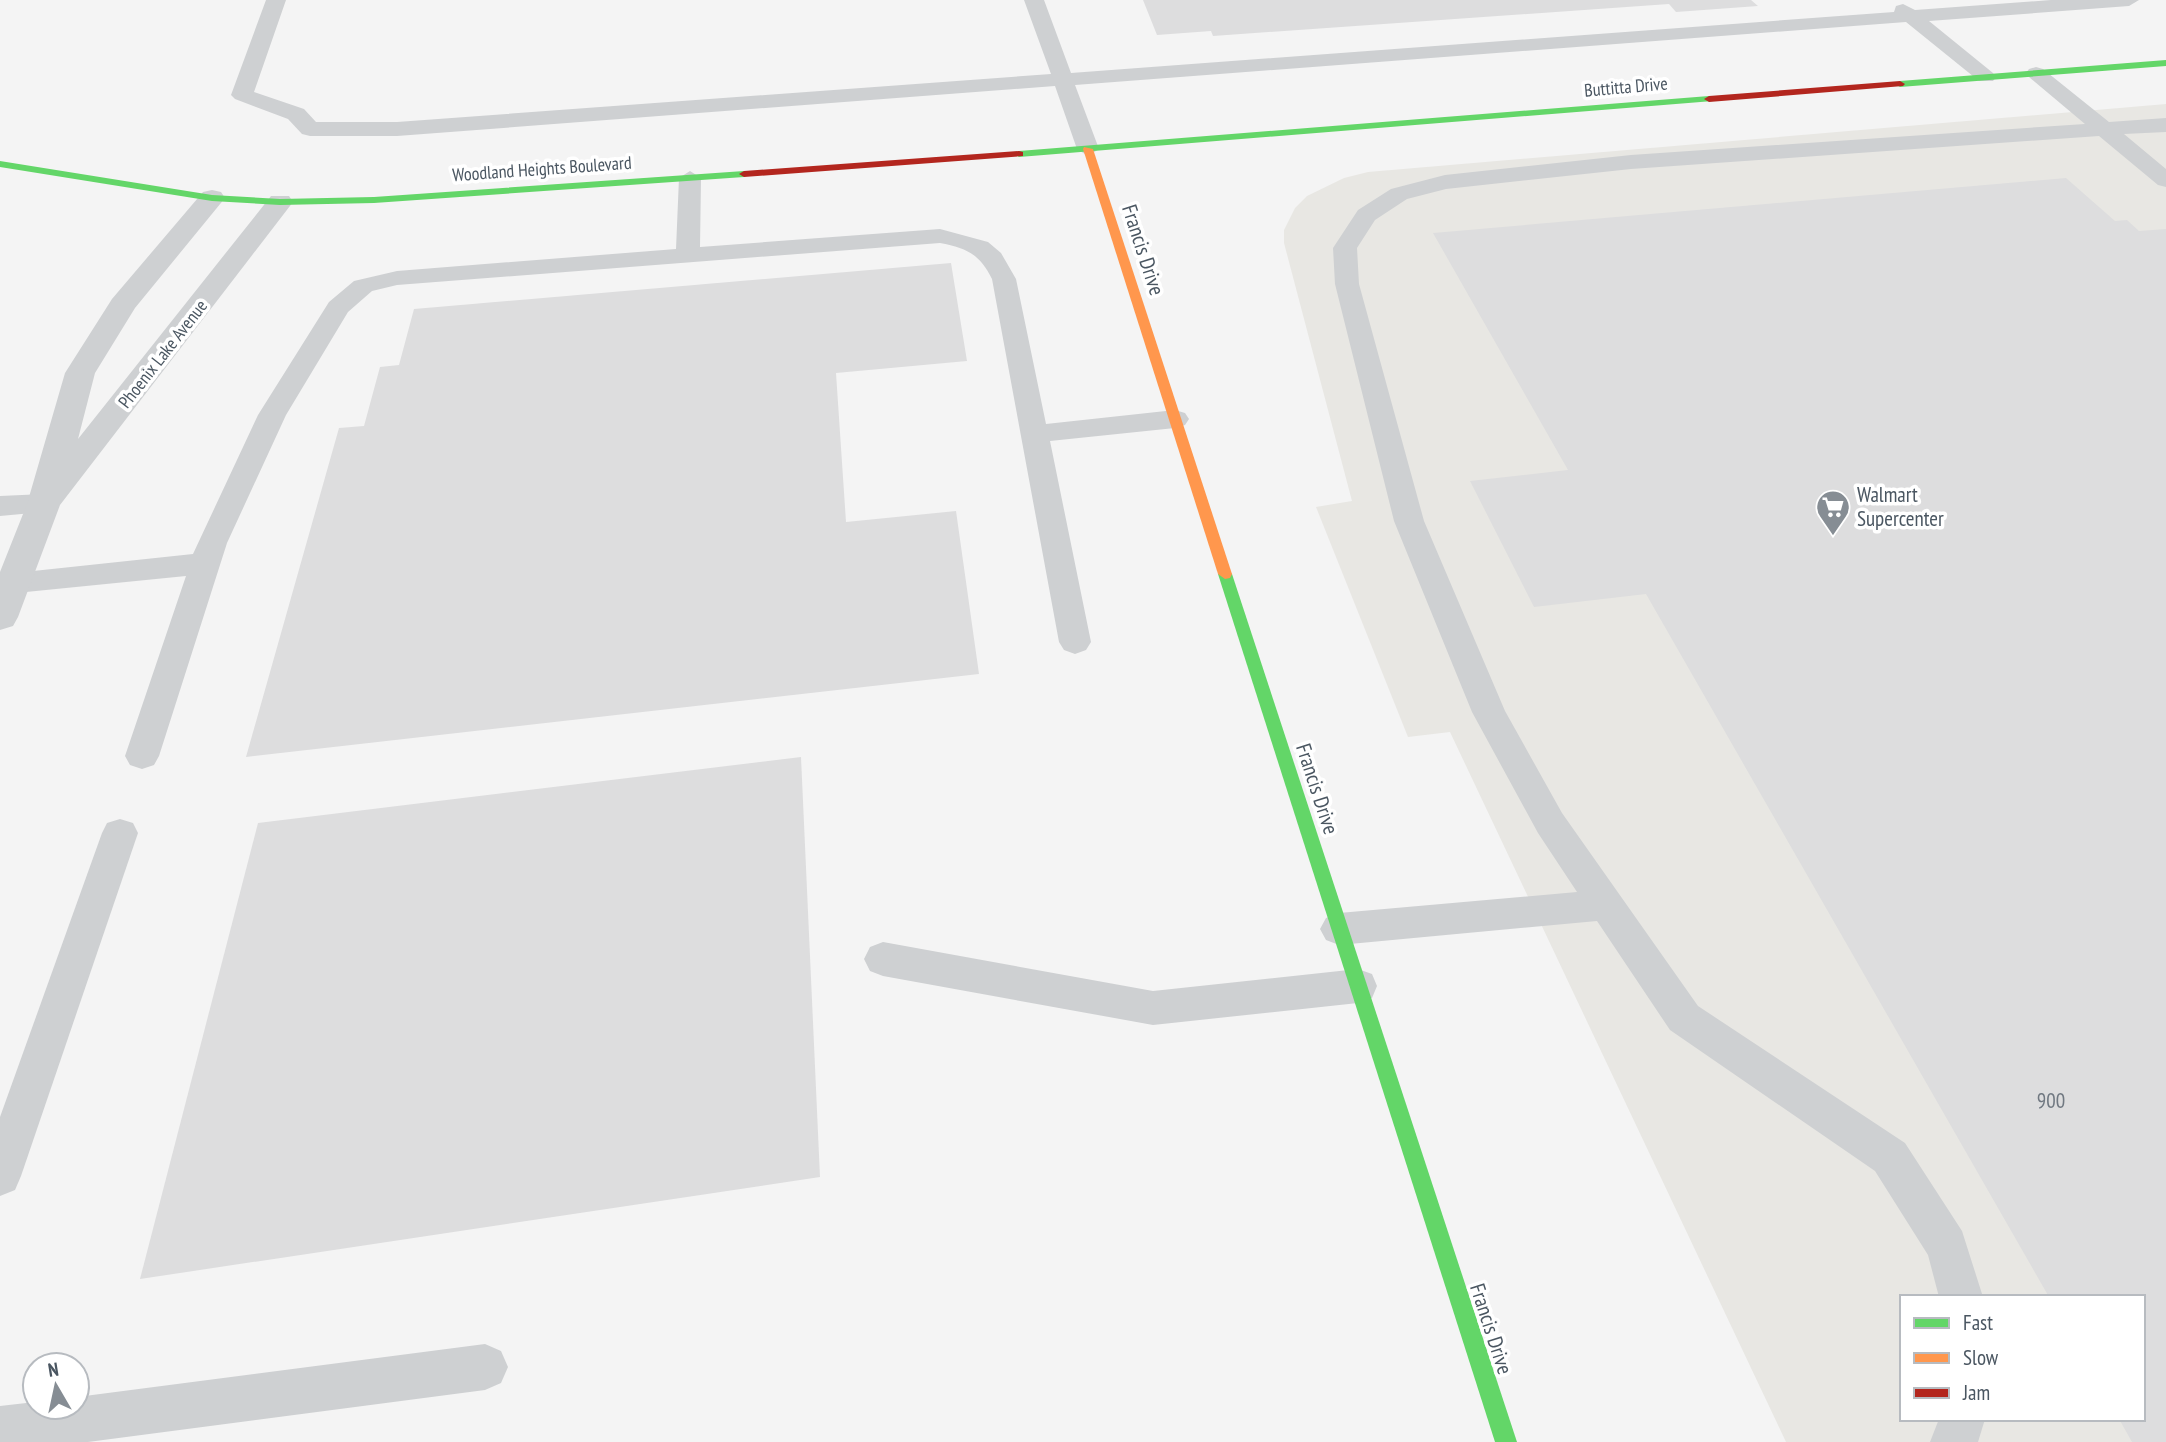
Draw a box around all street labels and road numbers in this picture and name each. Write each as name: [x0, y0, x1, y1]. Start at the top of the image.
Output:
street label: Buttitta Drive: [1583, 71, 1669, 102]
street label: Woodland Heights Boulevard: [452, 151, 632, 186]
street label: Francis Drive: [1116, 201, 1171, 299]
street label: Phoenix Lake Avenue: [113, 295, 212, 413]
street label: Francis Drive: [1290, 740, 1345, 838]
street label: Francis Drive: [1464, 1280, 1519, 1378]

